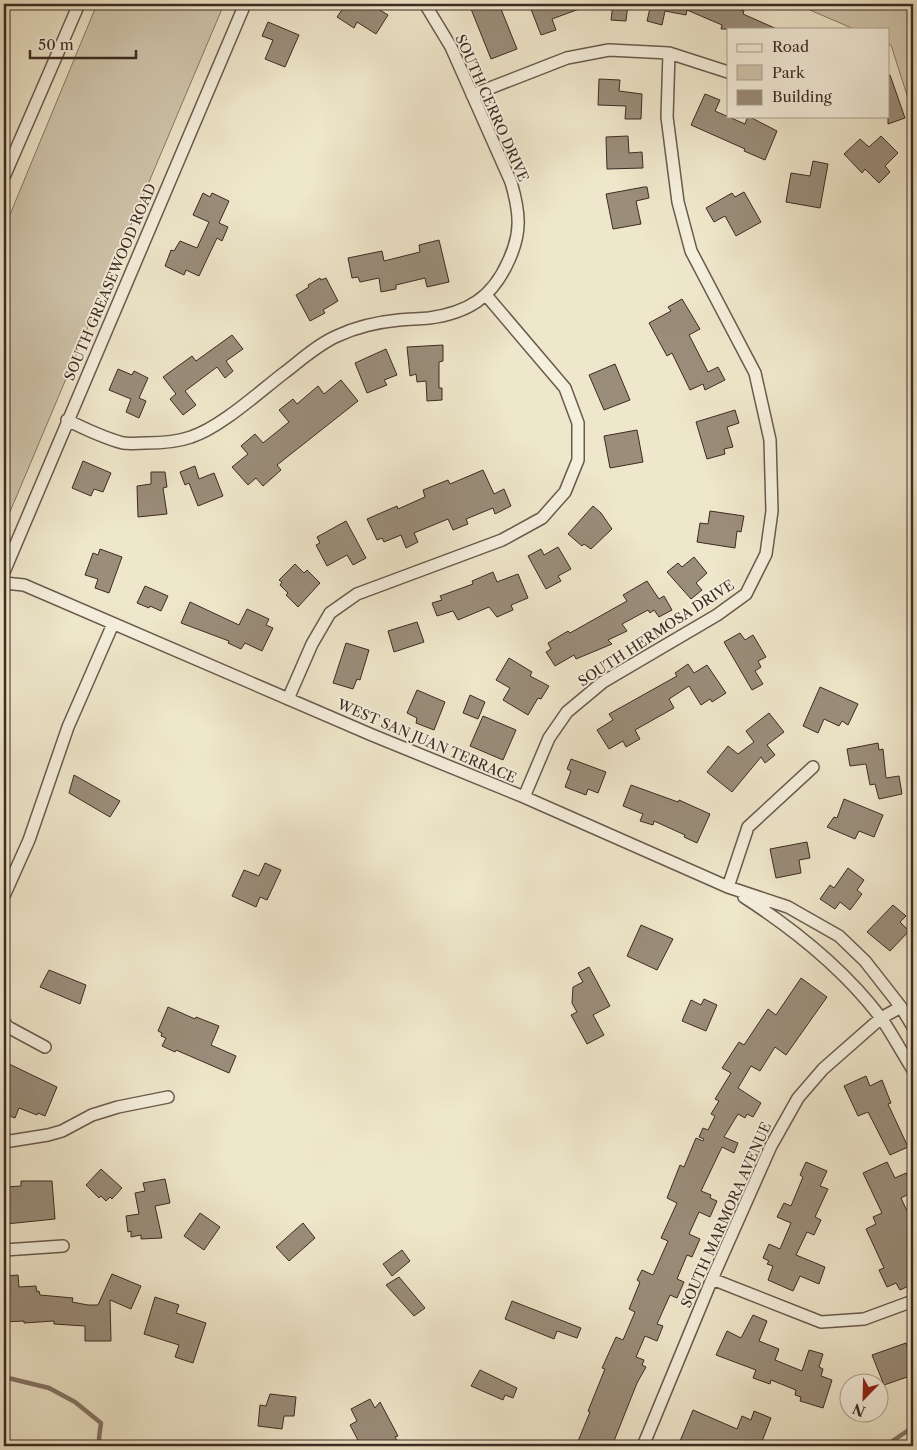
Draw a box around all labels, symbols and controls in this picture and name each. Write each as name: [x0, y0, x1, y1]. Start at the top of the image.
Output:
scale bar: [30, 28, 136, 60]
legend: [727, 28, 890, 118]
street label: SOUTH CERRO DRIVE: [451, 31, 533, 185]
text: 50 m: [38, 35, 74, 54]
text: Road: [772, 37, 809, 56]
text: Park: [772, 63, 806, 82]
text: Building: [772, 87, 832, 106]
street label: SOUTH GREASEWOOD ROAD: [60, 181, 160, 383]
street label: SOUTH HERMOSA DRIVE: [575, 576, 737, 690]
street label: WEST SAN JUAN TERRACE: [334, 695, 519, 787]
street label: SOUTH MARMORA AVENUE: [677, 1119, 775, 1311]
north arrow: [840, 1372, 890, 1422]
text: N: [850, 1399, 868, 1421]

